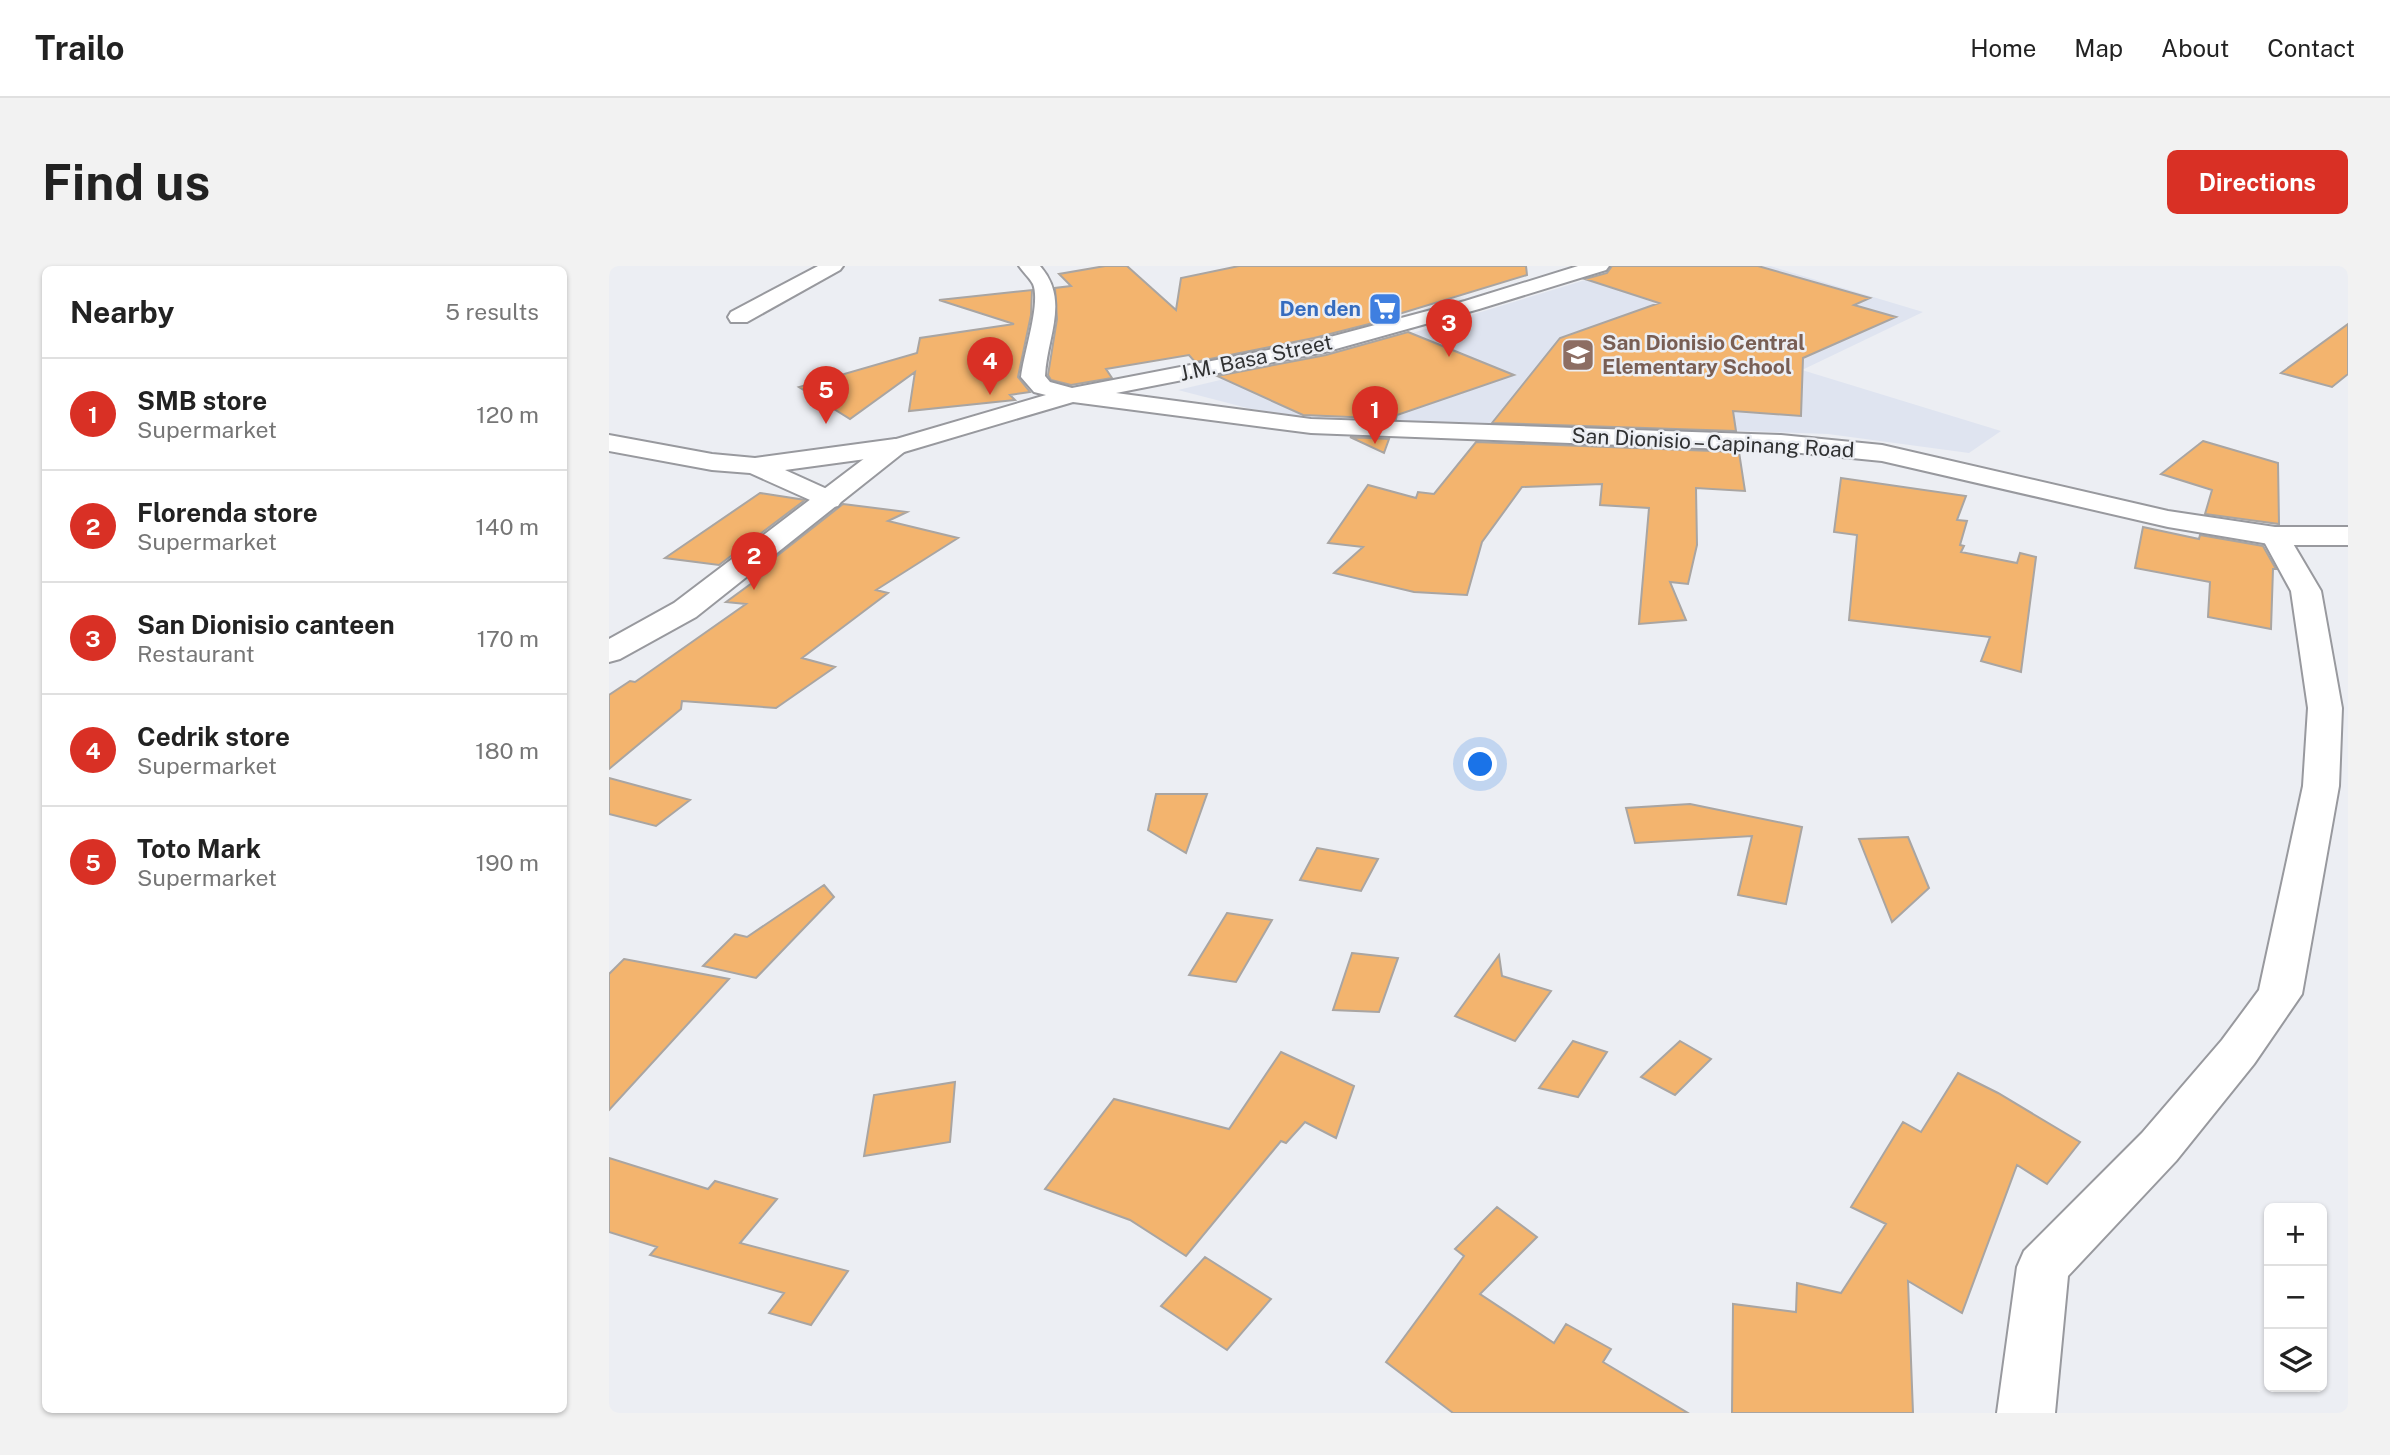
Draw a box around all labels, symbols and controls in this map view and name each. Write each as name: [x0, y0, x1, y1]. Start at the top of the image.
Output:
text: Trailo: [35, 29, 125, 67]
text: Home: [1970, 34, 2036, 62]
text: Map: [2074, 34, 2123, 62]
text: About: [2161, 34, 2229, 62]
text: Contact: [2267, 34, 2355, 62]
button: Directions: [2167, 150, 2348, 214]
text: Find us: [42, 153, 210, 211]
supermarket icon: Den den: [1366, 290, 1404, 328]
text: Nearby: [70, 294, 174, 330]
place label: Den den: [1279, 296, 1361, 321]
text: 5 results: [445, 298, 539, 325]
pin: 3: [1426, 299, 1472, 357]
street label: J.M. Basa Street: [1177, 329, 1334, 386]
place label: San Dionisio Central Elementary School: [1602, 330, 1805, 379]
school or university icon: San Dionisio Central Elementary School: [1559, 336, 1597, 374]
pin: 4: [967, 337, 1013, 395]
pin: 5: [803, 366, 849, 424]
text: SMB store: [137, 385, 267, 416]
pin: 1: [1352, 386, 1398, 444]
text: 1: [88, 401, 98, 428]
text: 120 m: [476, 401, 539, 428]
text: Supermarket: [137, 416, 277, 443]
street label: San Dionisio – Capinang Road: [1571, 423, 1855, 462]
text: Florenda store: [137, 497, 318, 528]
text: 2: [86, 513, 100, 540]
text: 140 m: [476, 513, 539, 540]
text: Supermarket: [137, 528, 277, 555]
pin: 2: [731, 532, 777, 590]
text: San Dionisio canteen: [137, 609, 395, 640]
text: 3: [85, 625, 101, 652]
text: 170 m: [477, 625, 539, 652]
text: Restaurant: [137, 640, 255, 667]
text: Cedrik store: [137, 721, 290, 752]
text: 4: [85, 737, 101, 764]
text: 180 m: [475, 737, 539, 764]
your location: [1463, 747, 1497, 781]
text: Supermarket: [137, 752, 277, 779]
text: Toto Mark: [137, 833, 261, 864]
text: 5: [85, 849, 101, 876]
text: 190 m: [476, 849, 539, 876]
text: Supermarket: [137, 864, 277, 891]
map controls: [2264, 1203, 2327, 1392]
button: +: [2264, 1203, 2327, 1266]
button: −: [2264, 1266, 2327, 1329]
button: layers: [2264, 1329, 2327, 1392]

